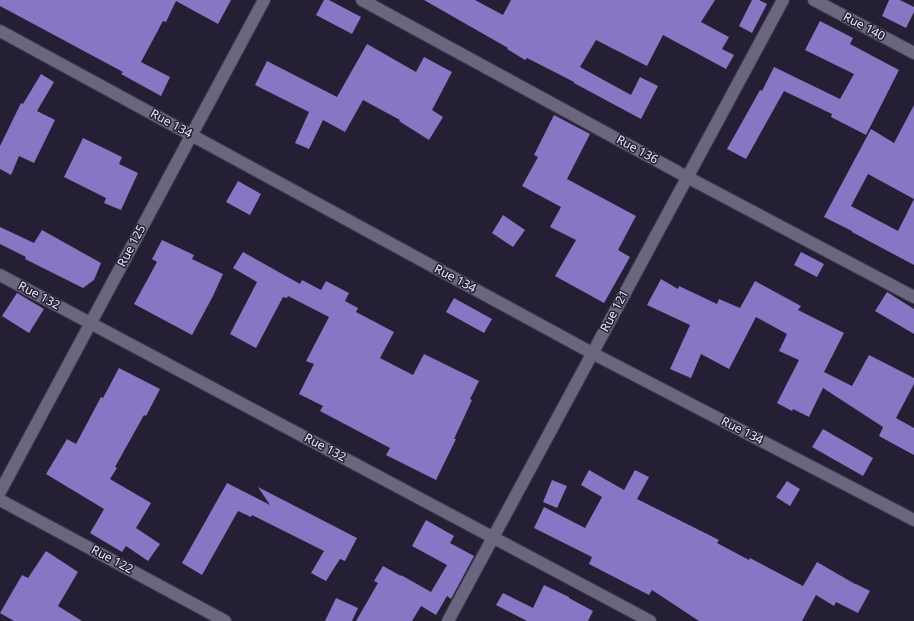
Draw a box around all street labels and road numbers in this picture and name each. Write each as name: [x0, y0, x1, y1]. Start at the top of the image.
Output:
street label: Rue 140: [841, 10, 887, 44]
street label: Rue 134: [148, 107, 194, 141]
street label: Rue 136: [614, 133, 660, 167]
street label: Rue 125: [115, 223, 149, 269]
street label: Rue 134: [432, 262, 478, 296]
street label: Rue 132: [16, 279, 62, 313]
street label: Rue 121: [598, 288, 632, 334]
street label: Rue 134: [719, 414, 765, 448]
street label: Rue 132: [302, 431, 348, 465]
street label: Rue 122: [89, 543, 135, 577]

